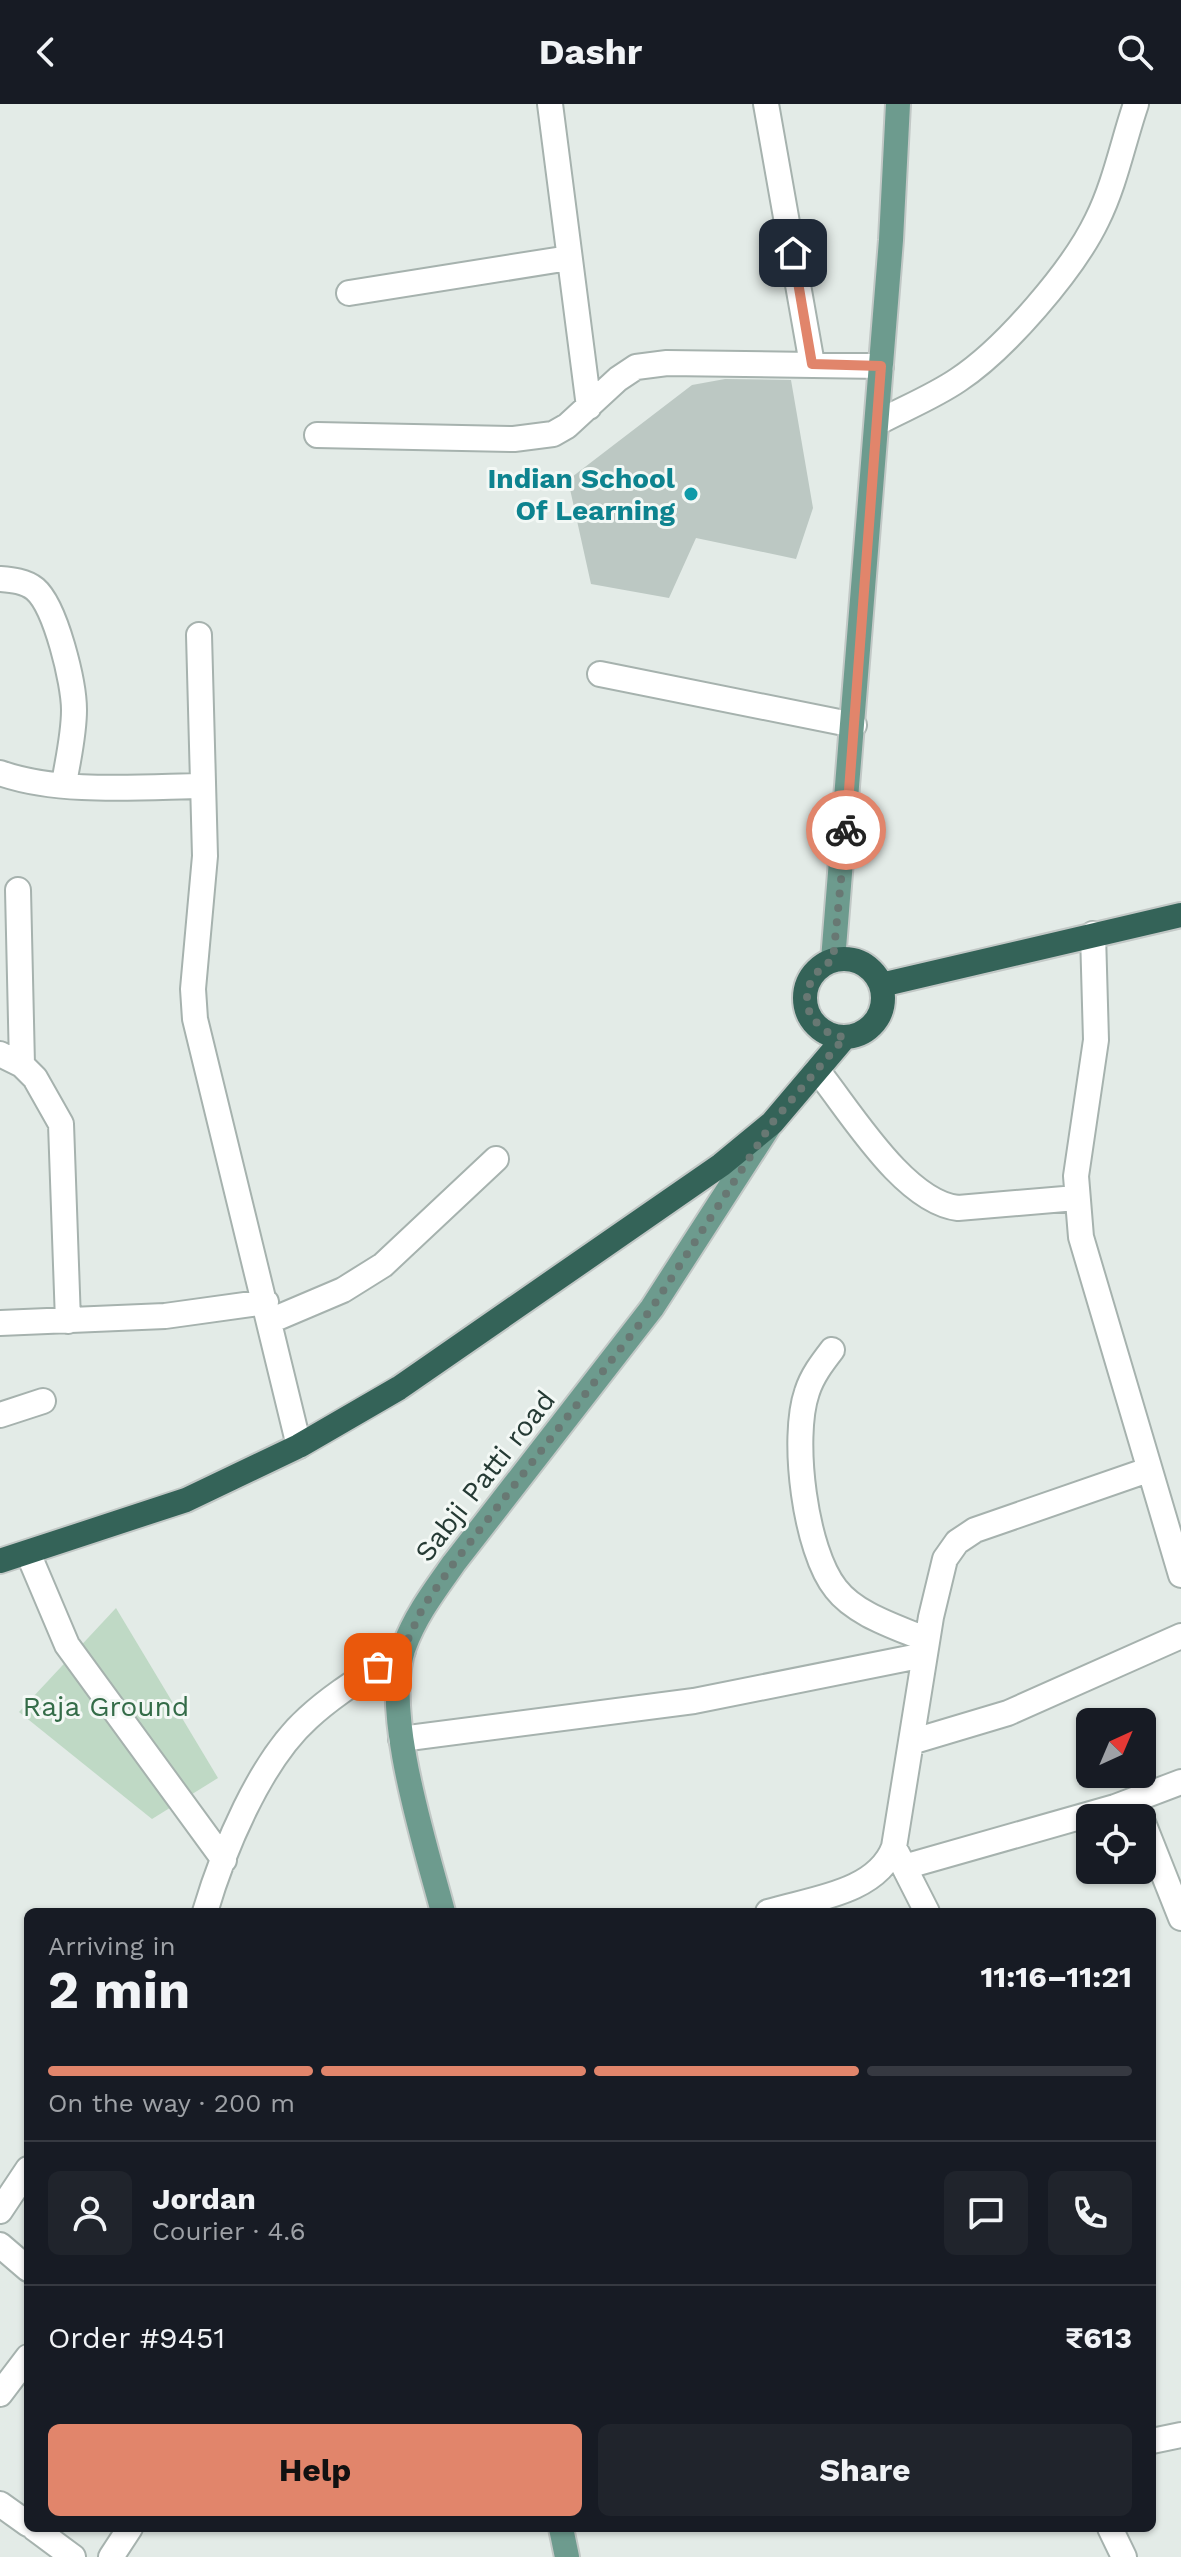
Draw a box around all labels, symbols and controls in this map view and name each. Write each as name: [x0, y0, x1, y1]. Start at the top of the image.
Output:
icon: back: [24, 30, 68, 74]
icon: search: [1113, 30, 1157, 74]
text: Dashr: [539, 31, 642, 73]
pin: [759, 219, 827, 287]
icon: home: [771, 231, 815, 275]
place label: Indian School Of Learning: [488, 462, 676, 527]
marker: Indian School Of Learning: [682, 485, 700, 503]
courier: [806, 790, 886, 870]
icon: bike: [824, 808, 868, 852]
street label: Sabji Patti road: [408, 1384, 562, 1568]
pin: [344, 1633, 412, 1701]
icon: bag: [356, 1645, 400, 1689]
park label: Raja Ground: [23, 1690, 189, 1723]
north arrow: [1076, 1708, 1156, 1788]
map controls: [1076, 1708, 1156, 1884]
button: locate: [1076, 1804, 1156, 1884]
text: Arriving in: [48, 1931, 176, 1961]
text: 11:16–11:21: [980, 1959, 1132, 1994]
text: 2 min: [48, 1960, 190, 2021]
text: On the way · 200 m: [48, 2088, 295, 2118]
button: person: [48, 2171, 132, 2255]
button: chat: [944, 2171, 1028, 2255]
button: phone: [1048, 2171, 1132, 2255]
text: Jordan: [152, 2181, 256, 2216]
text: Courier · 4.6: [152, 2216, 306, 2246]
text: Order #9451: [48, 2320, 225, 2355]
text: ₹613: [1065, 2320, 1132, 2355]
button: Help: [48, 2424, 582, 2516]
button: Share: [598, 2424, 1132, 2516]

